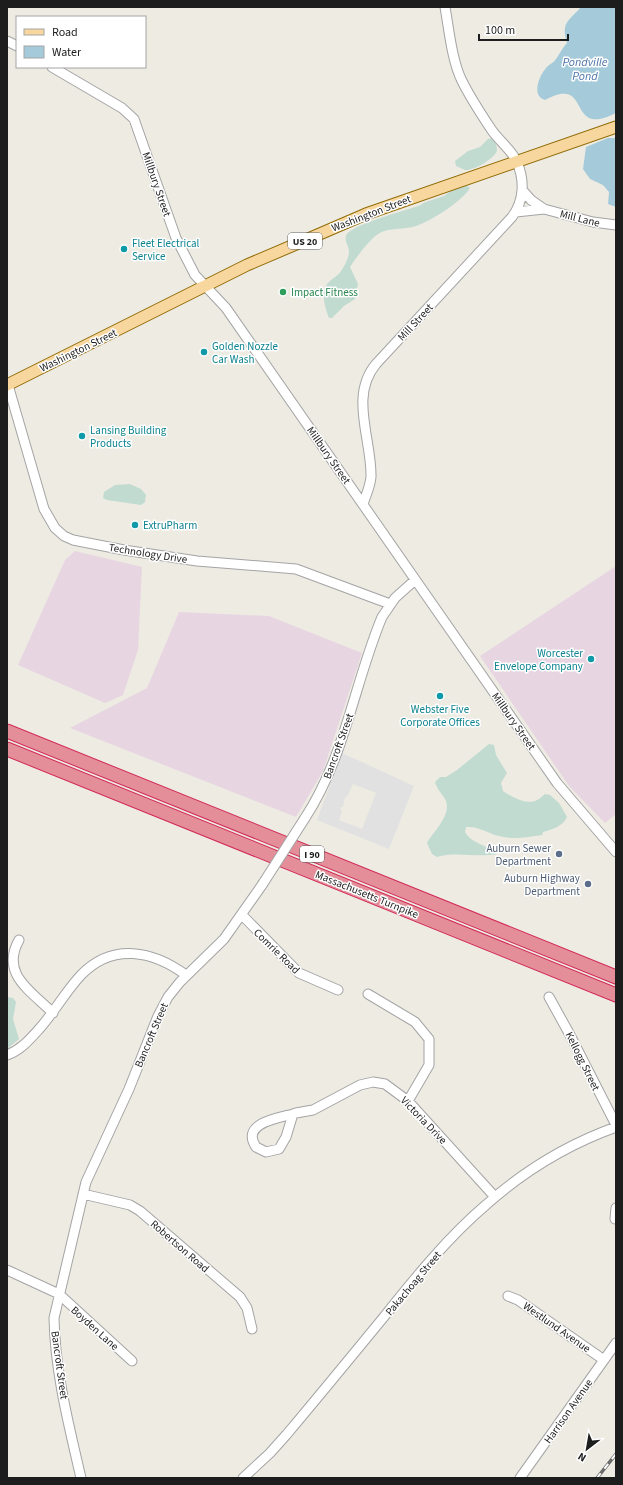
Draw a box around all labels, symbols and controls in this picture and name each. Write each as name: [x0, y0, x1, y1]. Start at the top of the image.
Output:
legend: [16, 16, 146, 68]
scale bar: [479, 16, 568, 42]
text: 100 m: [485, 22, 515, 39]
text: Road: [52, 24, 78, 41]
text: Water: [52, 44, 82, 61]
water label: Pondville Pond: [562, 54, 608, 85]
street label: Millbury Street: [138, 150, 175, 219]
street label: Washington Street: [329, 191, 413, 236]
street label: Mill Lane: [558, 206, 602, 231]
road number: US 20: [288, 233, 322, 249]
place label: Fleet Electrical Service: [132, 236, 200, 264]
marker: Fleet Electrical Service: [119, 244, 129, 254]
place label: Impact Fitness: [291, 285, 358, 300]
marker: Impact Fitness: [278, 287, 288, 297]
street label: Mill Street: [394, 300, 437, 344]
street label: Washington Street: [37, 325, 120, 376]
place label: Golden Nozzle Car Wash: [212, 339, 279, 367]
marker: Golden Nozzle Car Wash: [199, 347, 209, 357]
place label: Lansing Building Products: [90, 423, 167, 451]
street label: Millbury Street: [303, 423, 354, 487]
marker: Lansing Building Products: [77, 431, 87, 441]
place label: ExtruPharm: [143, 518, 197, 533]
marker: ExtruPharm: [130, 520, 140, 530]
street label: Technology Drive: [108, 540, 189, 567]
place label: Worcester Envelope Company: [494, 646, 583, 674]
marker: Worcester Envelope Company: [586, 654, 596, 664]
street label: Millbury Street: [488, 689, 539, 753]
marker: Webster Five Corporate Offices: [435, 691, 445, 701]
place label: Webster Five Corporate Offices: [400, 702, 480, 730]
street label: Bancroft Street: [320, 711, 357, 781]
place label: Auburn Sewer Department: [486, 841, 551, 869]
road number: I 90: [300, 846, 324, 862]
marker: Auburn Sewer Department: [554, 849, 564, 859]
street label: Massachusetts Turnpike: [313, 867, 421, 922]
place label: Auburn Highway Department: [504, 871, 580, 899]
marker: Auburn Highway Department: [583, 879, 593, 889]
street label: Comrie Road: [250, 925, 303, 977]
street label: Bancroft Street: [131, 1000, 172, 1070]
street label: Kellogg Street: [562, 1029, 603, 1094]
street label: Victoria Drive: [397, 1093, 451, 1148]
street label: Robertson Road: [147, 1217, 212, 1276]
street label: Pakachoag Street: [382, 1248, 445, 1319]
street label: Westlund Avenue: [520, 1299, 594, 1357]
street label: Boyden Lane: [67, 1303, 122, 1354]
street label: Bancroft Street: [47, 1330, 72, 1401]
street label: Harrison Avenue: [541, 1376, 597, 1447]
north arrow: [567, 1429, 607, 1469]
text: N: [575, 1449, 589, 1465]

